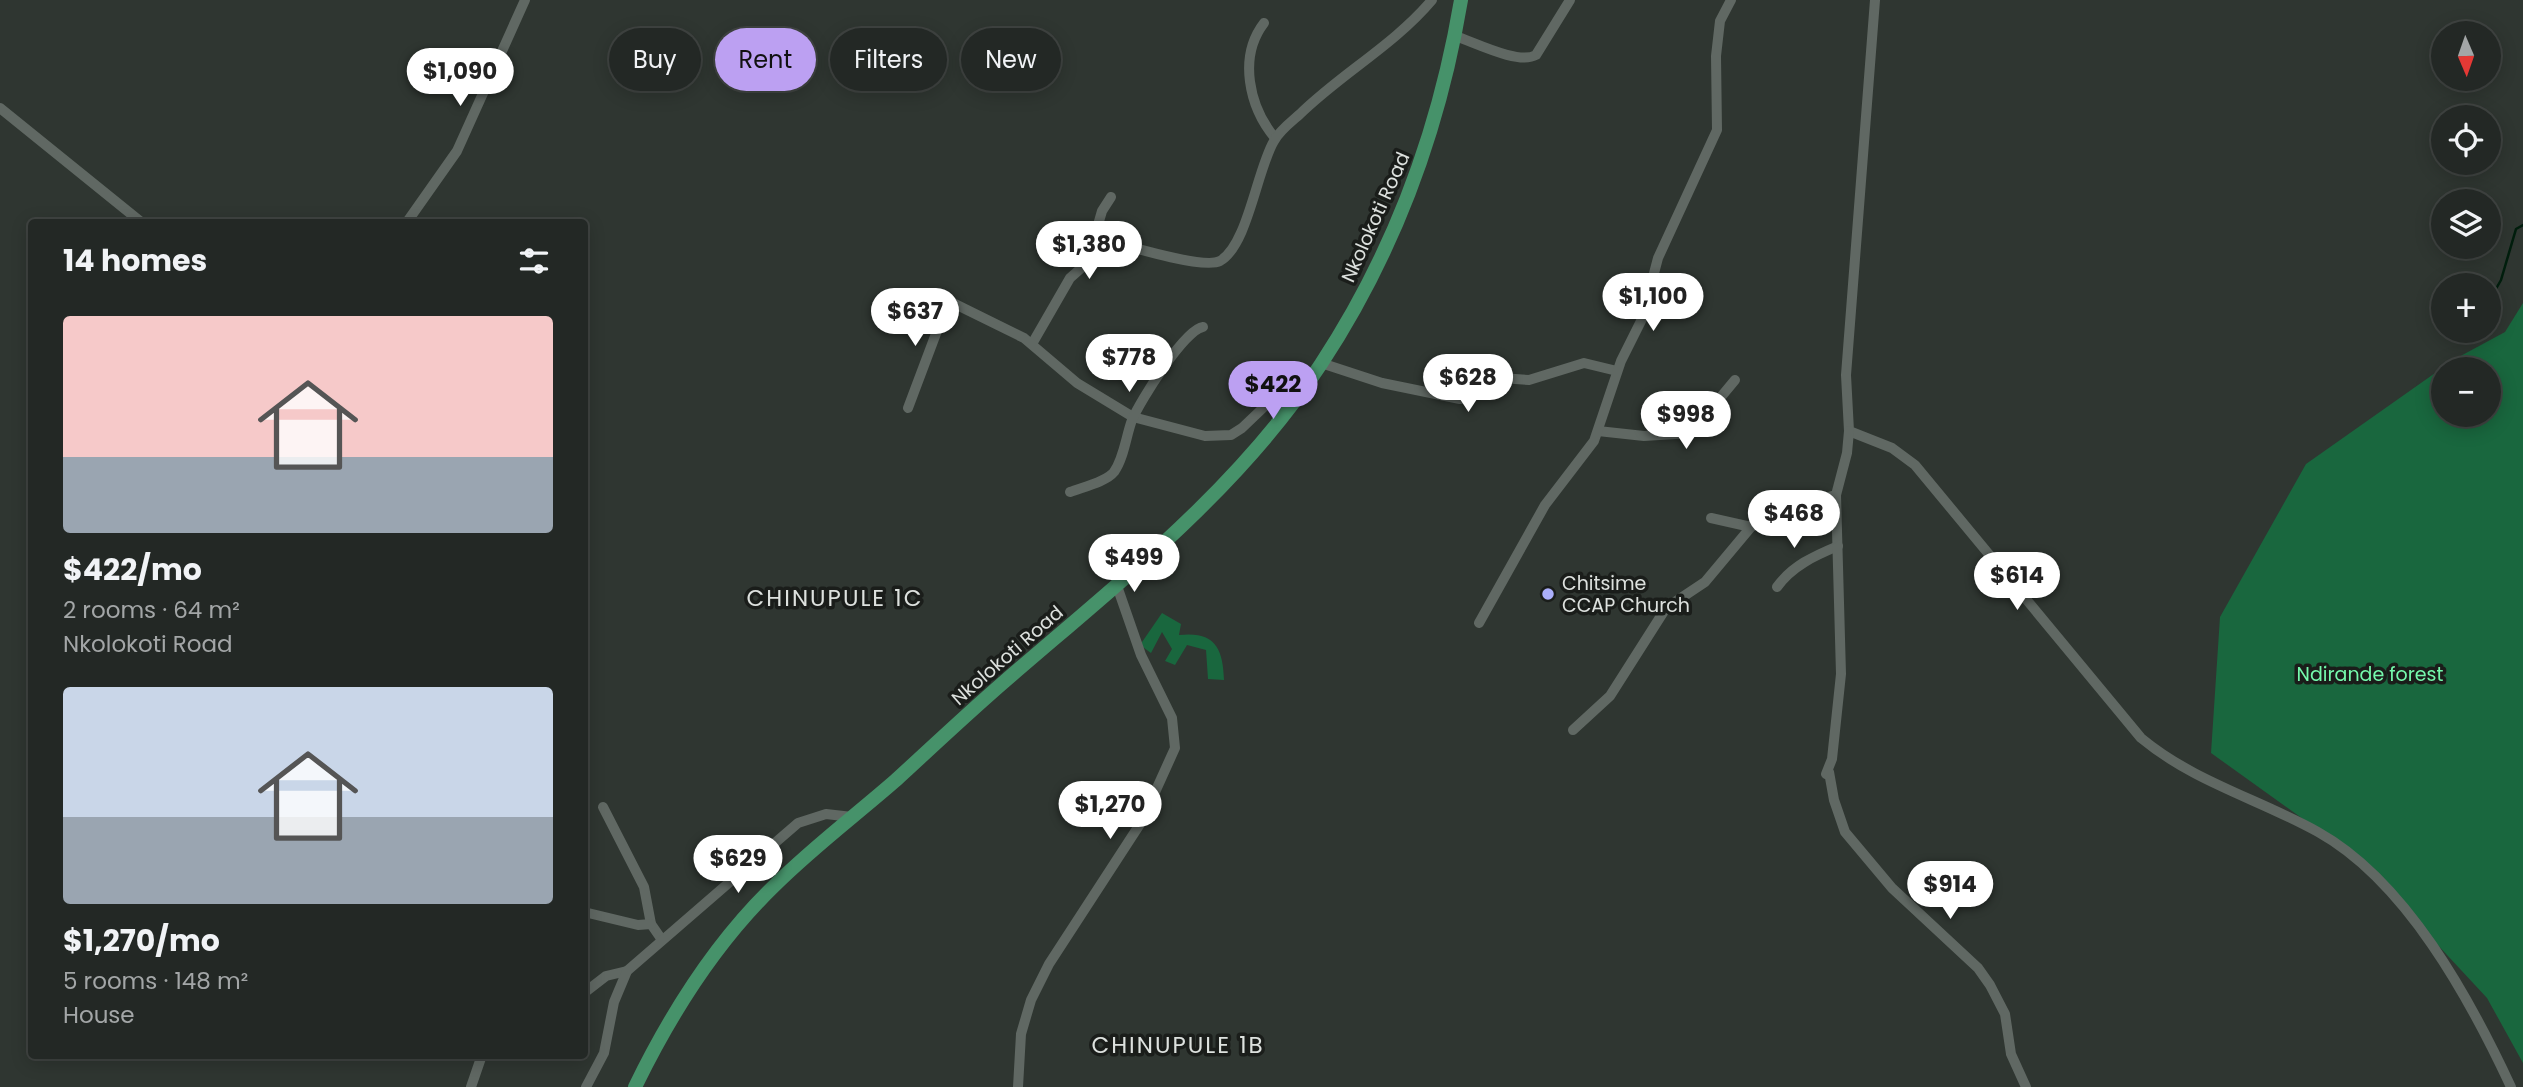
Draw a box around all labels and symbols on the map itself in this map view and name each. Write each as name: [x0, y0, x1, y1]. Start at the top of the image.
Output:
north arrow: [2431, 21, 2501, 91]
pin: $1,090: [403, 48, 517, 108]
street label: Nkolokoti Road: [1335, 148, 1416, 287]
pin: $1,380: [1032, 222, 1146, 281]
pin: $1,100: [1596, 274, 1710, 333]
pin: $637: [874, 288, 956, 348]
pin: $778: [1088, 334, 1170, 394]
pin: $628: [1427, 354, 1509, 414]
pin: $422: [1232, 362, 1314, 421]
pin: $998: [1645, 392, 1727, 451]
pin: $468: [1753, 490, 1835, 550]
pin: $499: [1093, 534, 1175, 594]
pin: $614: [1976, 552, 2058, 612]
place label: Chitsime CCAP Church: [1562, 570, 1690, 619]
district label: CHINUPULE 1C: [747, 582, 923, 614]
marker: Chitsime CCAP Church: [1540, 586, 1556, 602]
street label: Nkolokoti Road: [946, 599, 1069, 712]
park label: Ndirande forest: [2297, 661, 2443, 688]
pin: $1,270: [1053, 782, 1167, 841]
pin: $629: [697, 836, 779, 895]
pin: $914: [1909, 862, 1991, 921]
district label: CHINUPULE 1B: [1091, 1029, 1265, 1061]

